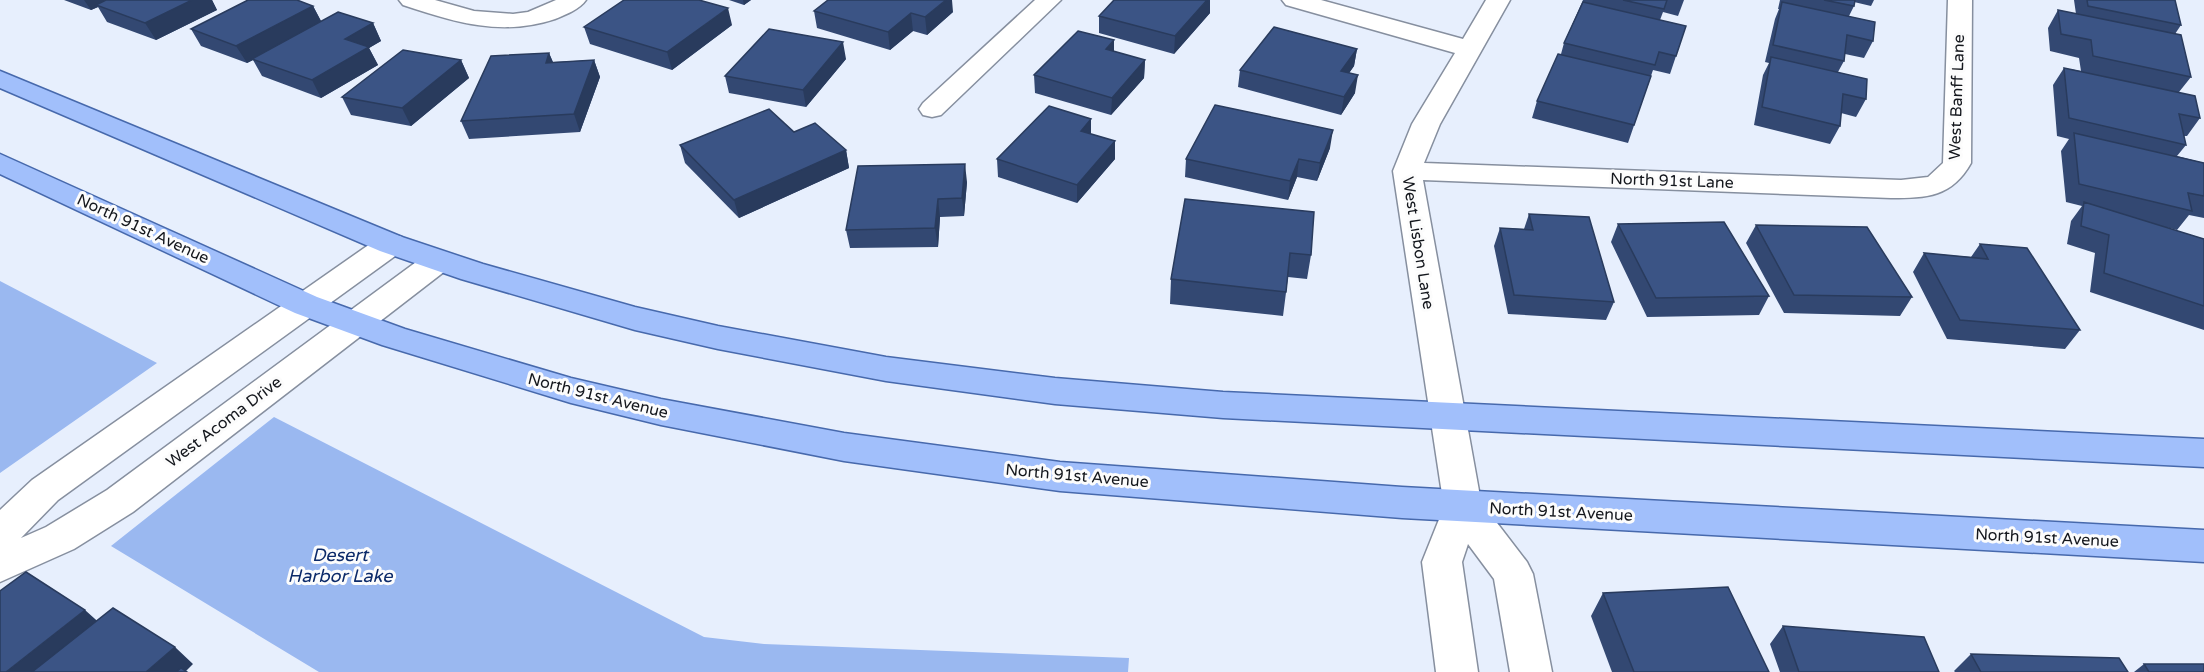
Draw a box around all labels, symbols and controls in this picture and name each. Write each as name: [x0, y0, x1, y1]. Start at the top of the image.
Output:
street label: West Banff Lane: [1945, 34, 1969, 160]
street label: North 91st Lane: [1610, 169, 1734, 193]
street label: West Lisbon Lane: [1398, 175, 1438, 311]
street label: North 91st Avenue: [74, 190, 212, 268]
street label: North 91st Avenue: [526, 369, 670, 423]
street label: West Acoma Drive: [162, 372, 286, 472]
street label: North 91st Avenue: [1005, 460, 1149, 492]
street label: North 91st Avenue: [1489, 498, 1633, 526]
street label: North 91st Avenue: [1975, 524, 2119, 552]
water label: Desert Harbor Lake: [288, 544, 393, 587]

